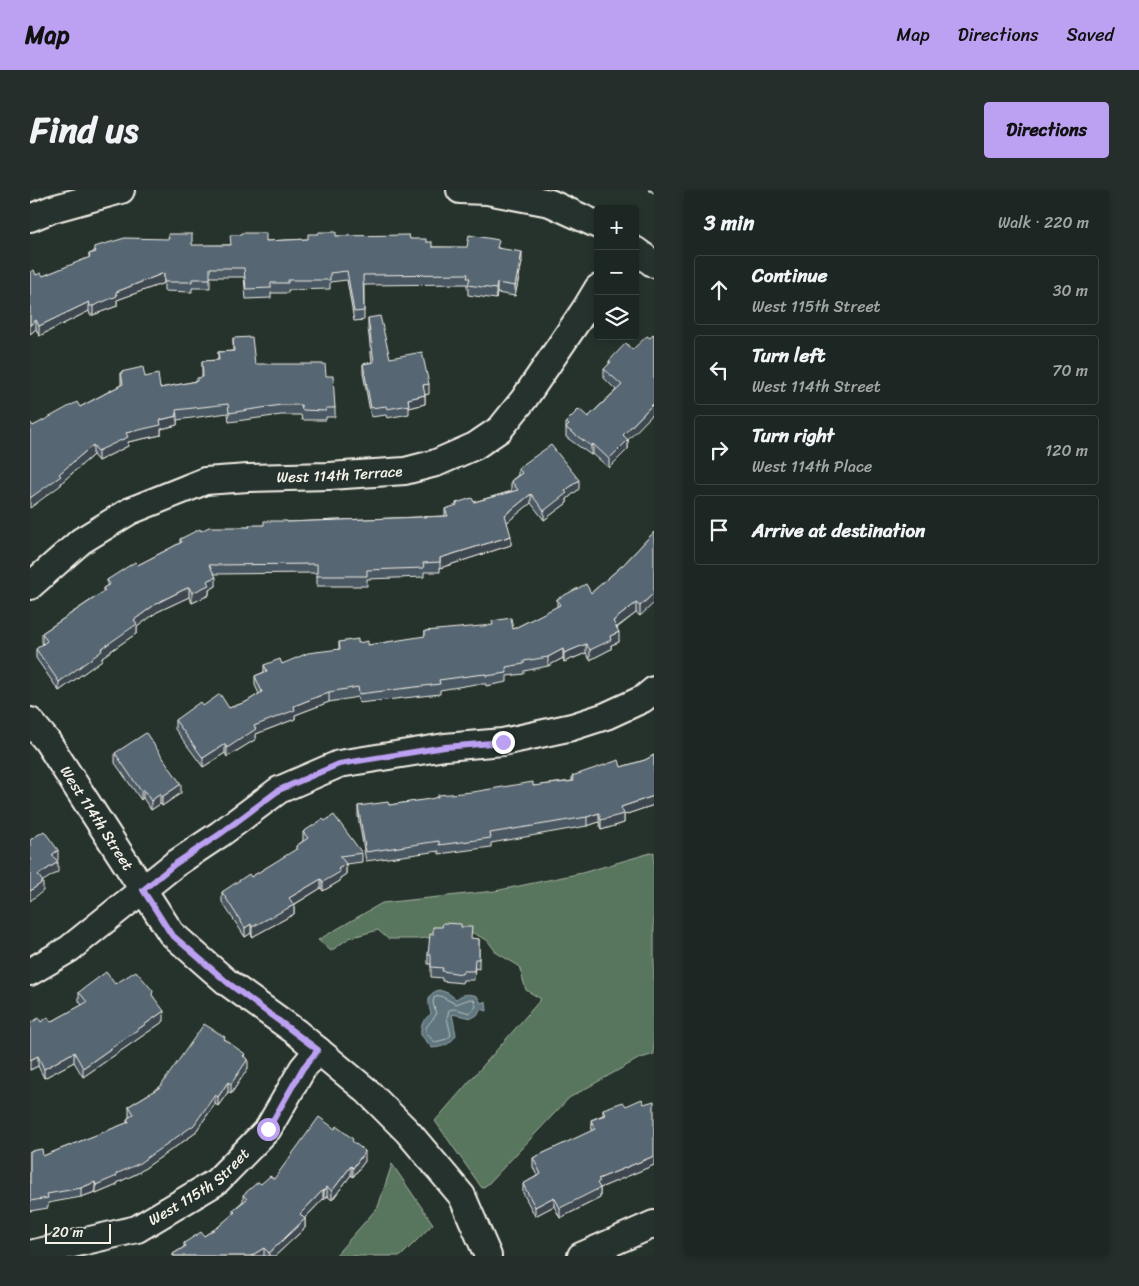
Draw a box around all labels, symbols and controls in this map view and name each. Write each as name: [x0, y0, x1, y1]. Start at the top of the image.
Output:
text: Map: [25, 14, 69, 56]
text: Map: [897, 19, 930, 51]
text: Directions: [958, 19, 1039, 51]
text: Saved: [1067, 19, 1114, 51]
text: Find us: [30, 99, 138, 161]
button: Directions: [984, 102, 1109, 158]
text: 3 min: [704, 204, 754, 242]
map controls: [594, 205, 639, 340]
button: +: [594, 205, 639, 250]
text: Walk · 220 m: [998, 208, 1089, 237]
button: −: [594, 250, 639, 295]
text: Continue: [752, 259, 828, 292]
icon: ahead: [705, 276, 733, 304]
text: 30 m: [1053, 276, 1088, 305]
text: West 115th Street: [752, 292, 881, 321]
button: layers: [594, 295, 639, 340]
text: Turn left: [752, 339, 825, 372]
icon: left: [705, 356, 733, 384]
text: 70 m: [1052, 356, 1088, 385]
text: West 114th Street: [752, 372, 881, 401]
text: Turn right: [752, 419, 834, 452]
icon: right: [705, 436, 733, 464]
text: 120 m: [1045, 436, 1088, 465]
text: West 114th Place: [752, 452, 872, 481]
street label: West 114th Terrace: [276, 458, 403, 490]
text: Arrive at destination: [752, 514, 925, 547]
icon: arrive: [705, 516, 733, 544]
route end: [492, 731, 515, 754]
street label: West 114th Street: [53, 760, 141, 876]
route start: [257, 1118, 280, 1141]
street label: West 115th Street: [143, 1142, 256, 1233]
text: 20 m: [52, 1220, 83, 1245]
scale bar: [45, 1221, 111, 1244]

